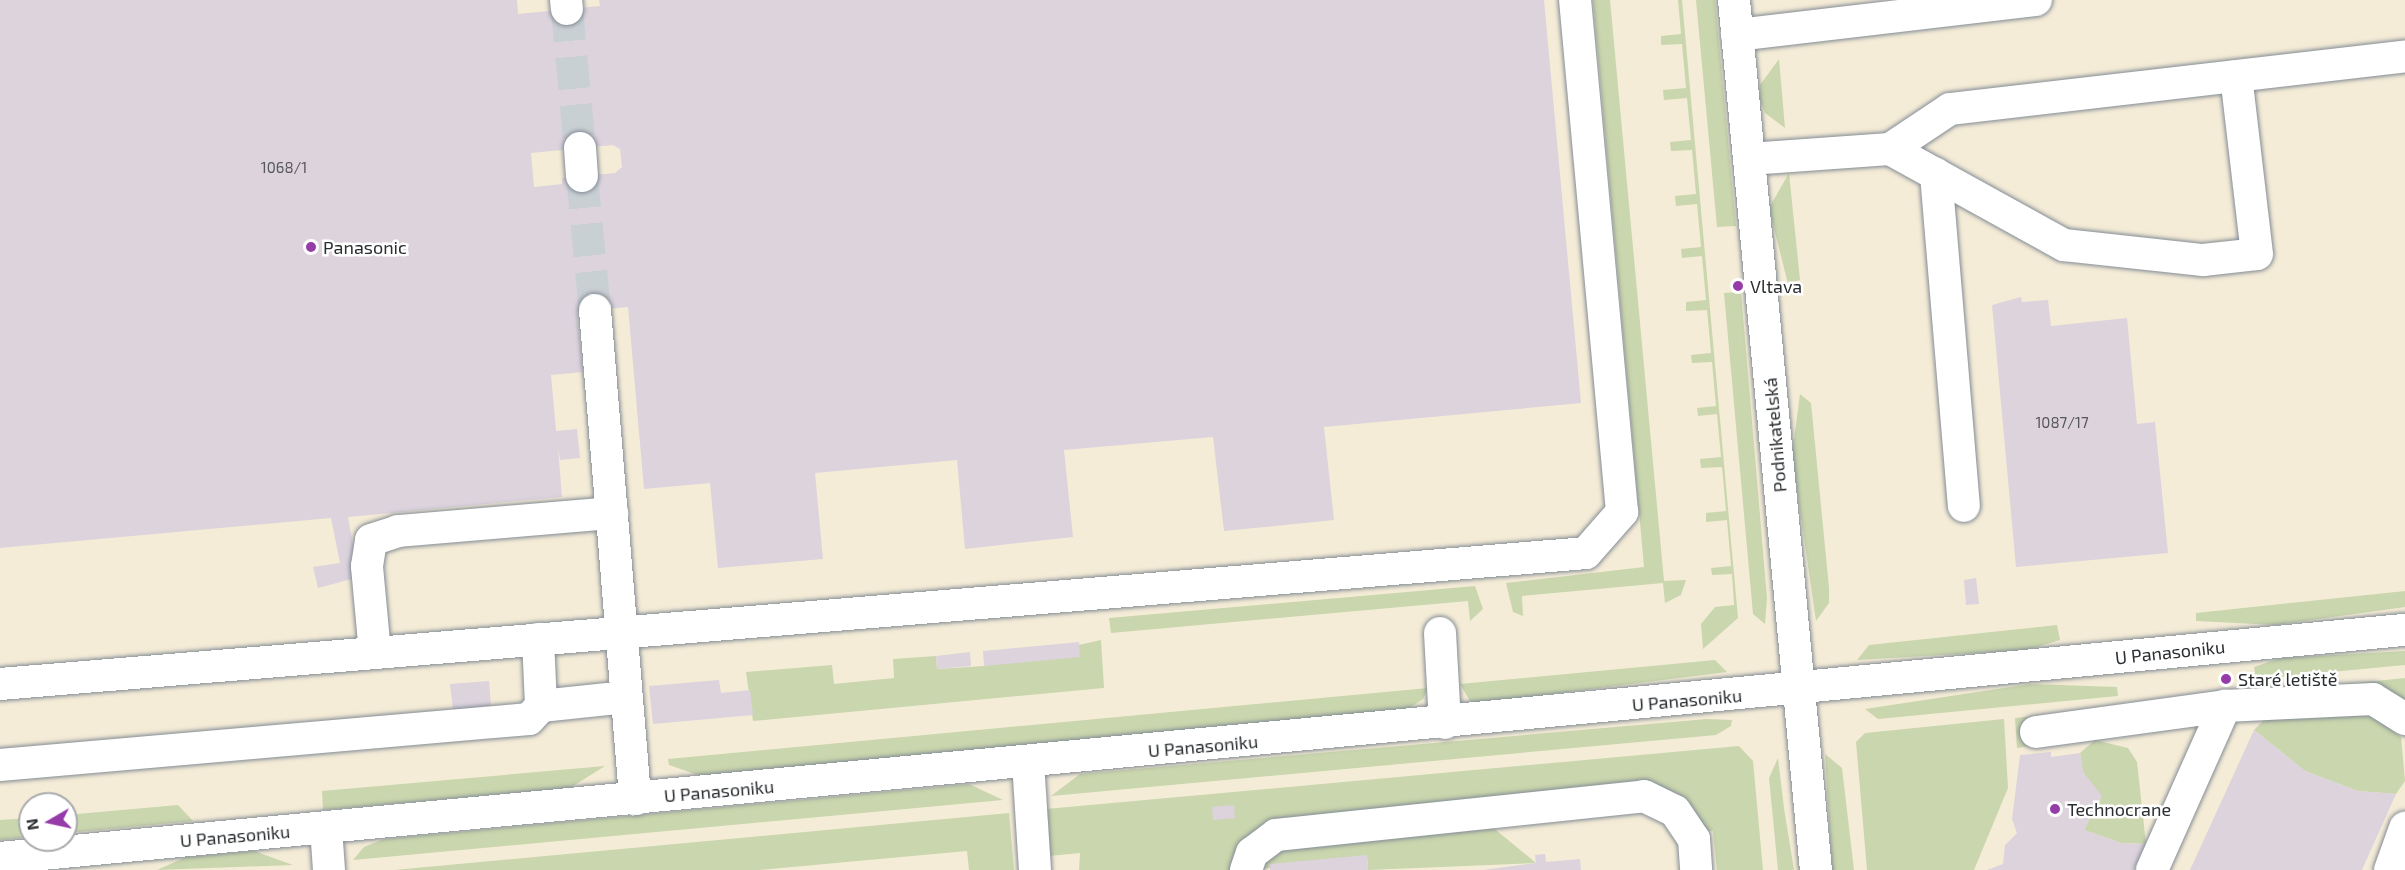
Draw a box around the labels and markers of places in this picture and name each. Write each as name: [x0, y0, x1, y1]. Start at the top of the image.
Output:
place label: Panasonic: [323, 236, 407, 258]
marker: Panasonic: [304, 240, 318, 254]
place label: Vltava: [1750, 275, 1802, 297]
marker: Vltava: [1731, 279, 1745, 293]
place label: Staré letiště: [2238, 668, 2337, 690]
marker: Staré letiště: [2219, 672, 2233, 686]
place label: Technocrane: [2067, 798, 2171, 820]
marker: Technocrane: [2048, 802, 2062, 816]

